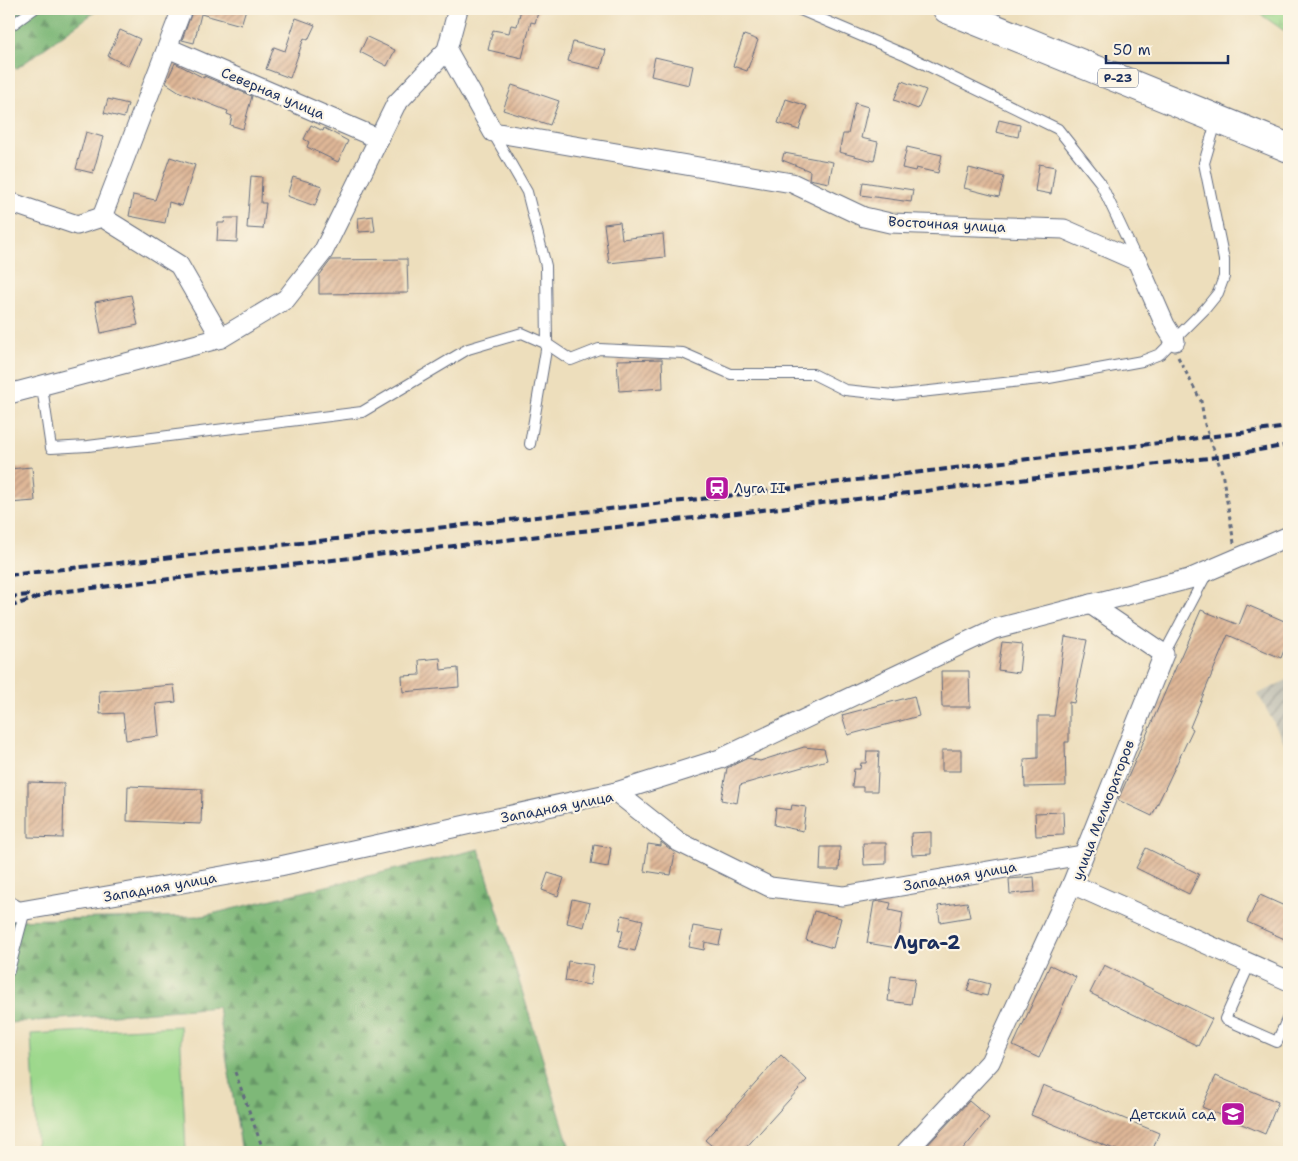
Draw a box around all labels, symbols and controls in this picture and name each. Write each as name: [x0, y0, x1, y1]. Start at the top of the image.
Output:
scale bar: [1106, 32, 1228, 64]
text: 50 m: [1113, 40, 1151, 60]
street label: Северная улица: [218, 63, 328, 123]
road number: Р-23: [1098, 68, 1138, 88]
street label: Восточная улица: [888, 212, 1006, 236]
station icon: Луга II: [704, 475, 730, 501]
place label: Луга II: [734, 479, 786, 497]
street label: улица Мелиораторов: [1068, 737, 1138, 883]
street label: Западная улица: [499, 787, 615, 827]
street label: Западная улица: [902, 857, 1018, 895]
street label: Западная улица: [102, 868, 218, 906]
district label: Луга-2: [894, 930, 960, 955]
school or university icon: Детский сад: [1220, 1101, 1246, 1127]
place label: Детский сад: [1130, 1105, 1216, 1123]

